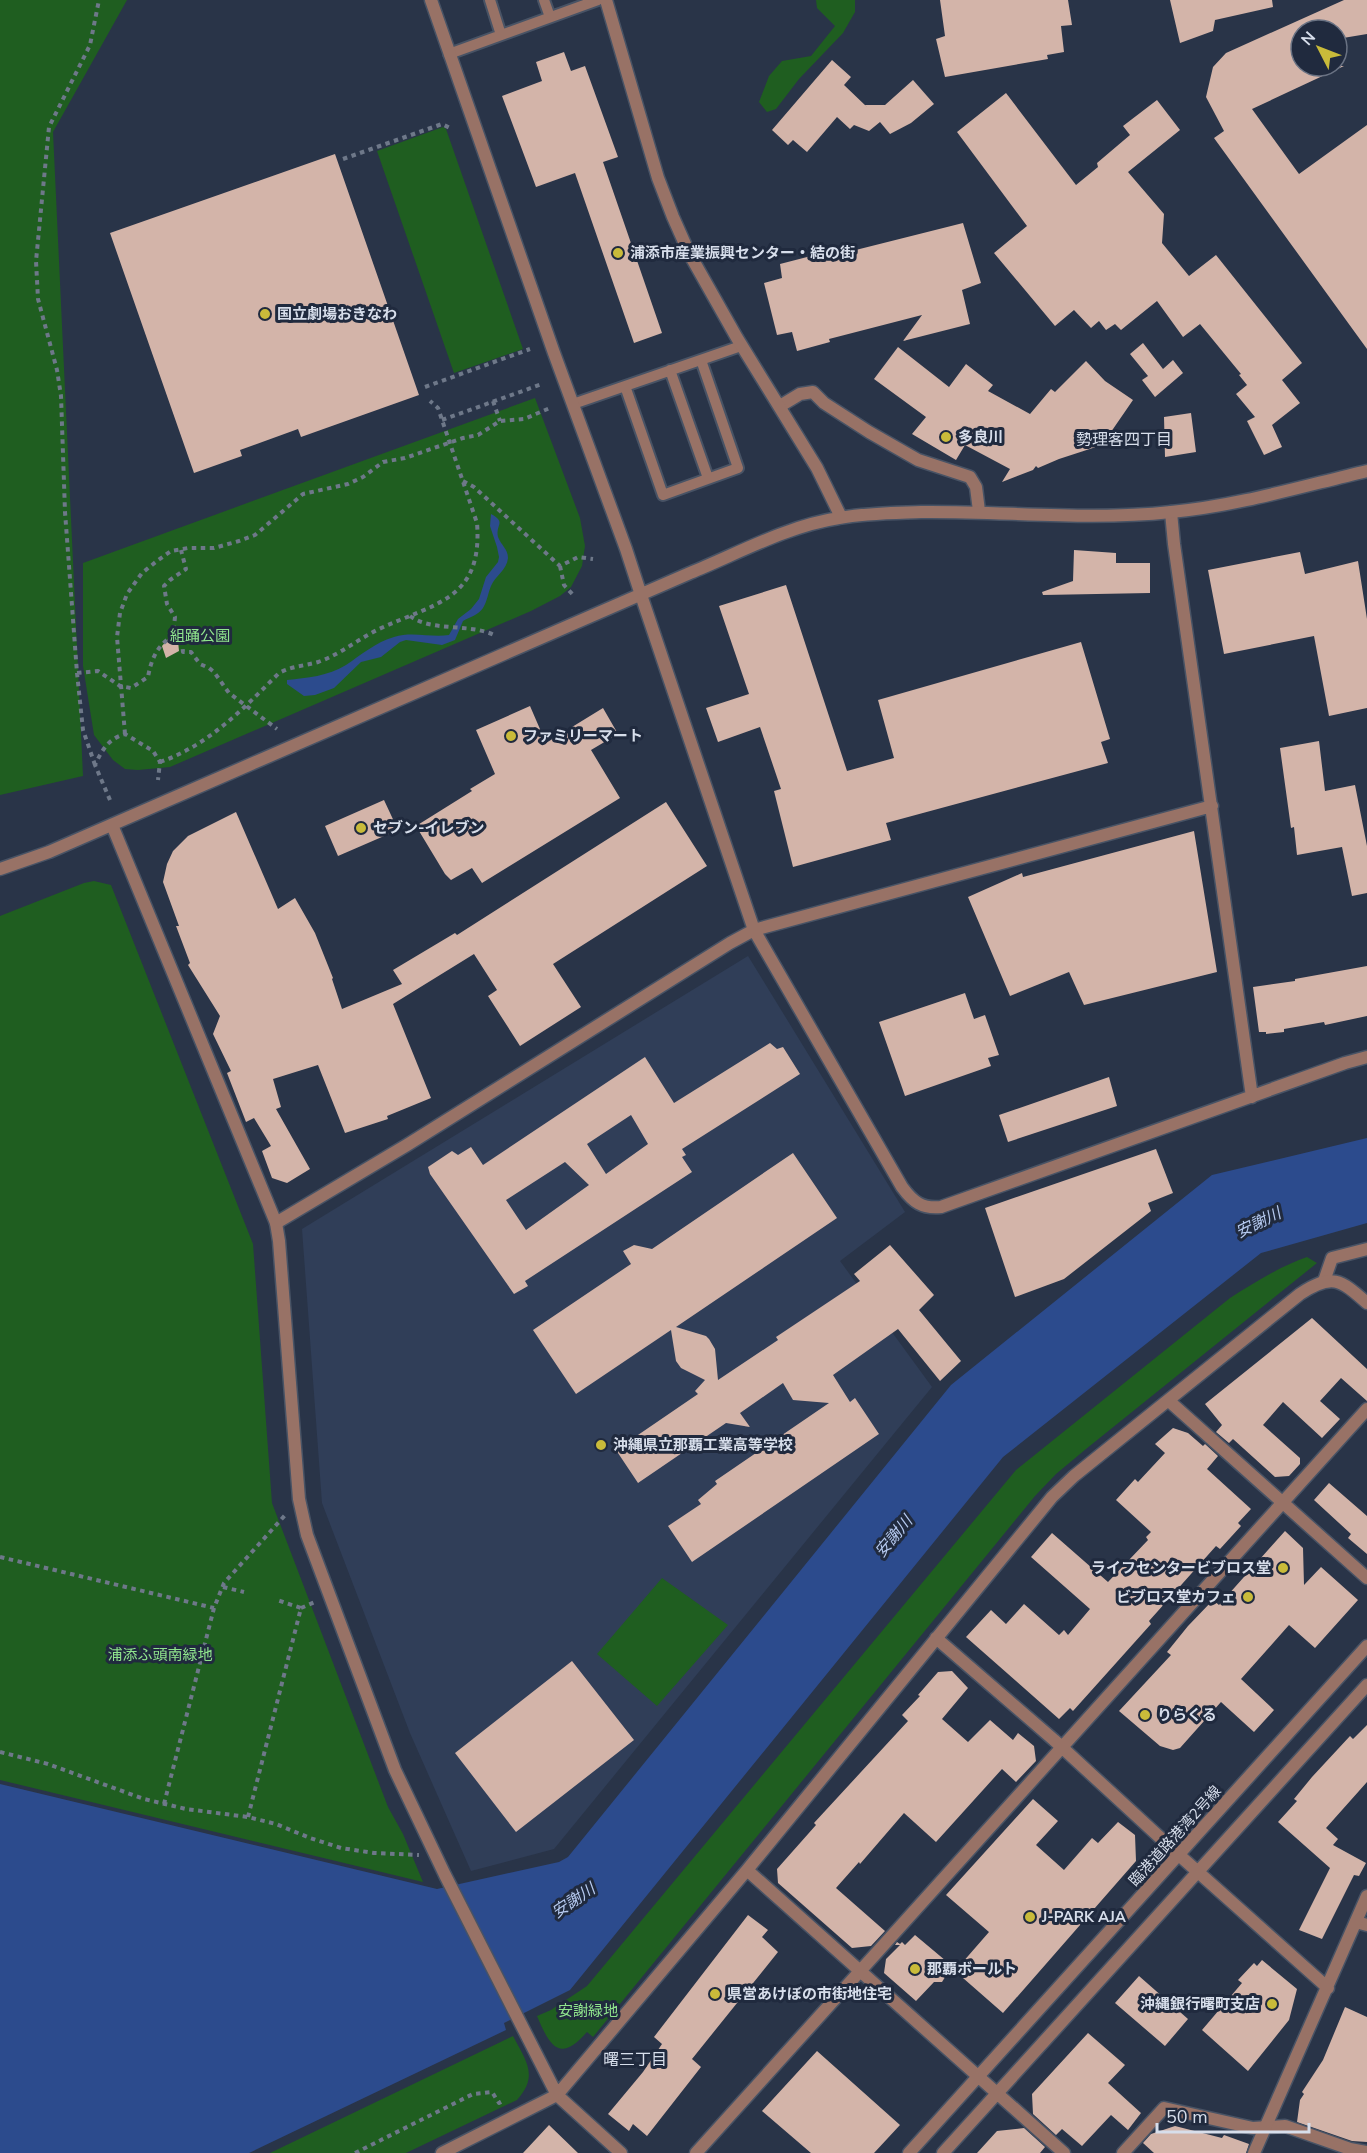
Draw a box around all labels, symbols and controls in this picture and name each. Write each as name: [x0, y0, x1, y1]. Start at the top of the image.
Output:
north arrow: [1289, 18, 1349, 78]
text: N: [1296, 27, 1321, 50]
place label: 浦添市産業振興センター・結の街: [630, 243, 855, 263]
marker: 浦添市産業振興センター・結の街: [611, 246, 625, 260]
place label: 国立劇場おきなわ: [277, 304, 397, 324]
marker: 国立劇場おきなわ: [258, 307, 272, 321]
place label: 多良川: [958, 427, 1003, 447]
district label: 勢理客四丁目: [1076, 429, 1172, 451]
marker: 多良川: [939, 430, 953, 444]
park label: 組踊公園: [170, 626, 230, 646]
place label: ファミリーマート: [523, 726, 643, 746]
marker: ファミリーマート: [504, 729, 518, 743]
place label: セブン-イレブン: [373, 818, 485, 838]
marker: セブン-イレブン: [354, 821, 368, 835]
water label: 安謝川: [1232, 1202, 1287, 1243]
place label: 沖縄県立那覇工業高等学校: [613, 1435, 793, 1455]
marker: 沖縄県立那覇工業高等学校: [594, 1438, 608, 1452]
water label: 安謝川: [870, 1510, 919, 1562]
place label: ライフセンタービブロス堂: [1091, 1558, 1271, 1578]
marker: ライフセンタービブロス堂: [1276, 1561, 1290, 1575]
place label: ビブロス堂カフェ: [1116, 1587, 1236, 1607]
marker: ビブロス堂カフェ: [1241, 1590, 1255, 1604]
park label: 浦添ふ頭南緑地: [107, 1645, 213, 1665]
place label: りらくる: [1157, 1705, 1217, 1725]
marker: りらくる: [1138, 1708, 1152, 1722]
street label: 臨港道路港湾2号線: [1124, 1781, 1226, 1891]
water label: 安謝川: [548, 1877, 601, 1923]
place label: J-PARK AJA: [1041, 1907, 1127, 1927]
marker: J-PARK AJA: [1023, 1910, 1037, 1924]
place label: 那覇ボールト: [927, 1959, 1017, 1979]
marker: 那覇ボールト: [908, 1962, 922, 1976]
place label: 県営あけぼの市街地住宅: [727, 1984, 892, 2004]
marker: 県営あけぼの市街地住宅: [708, 1987, 722, 2001]
place label: 沖縄銀行曙町支店: [1140, 1994, 1260, 2014]
marker: 沖縄銀行曙町支店: [1265, 1997, 1279, 2011]
park label: 安謝緑地: [558, 2001, 618, 2021]
district label: 曙三丁目: [603, 2049, 667, 2071]
scale bar: [1157, 2096, 1308, 2134]
text: 50 m: [1166, 2105, 1208, 2129]

